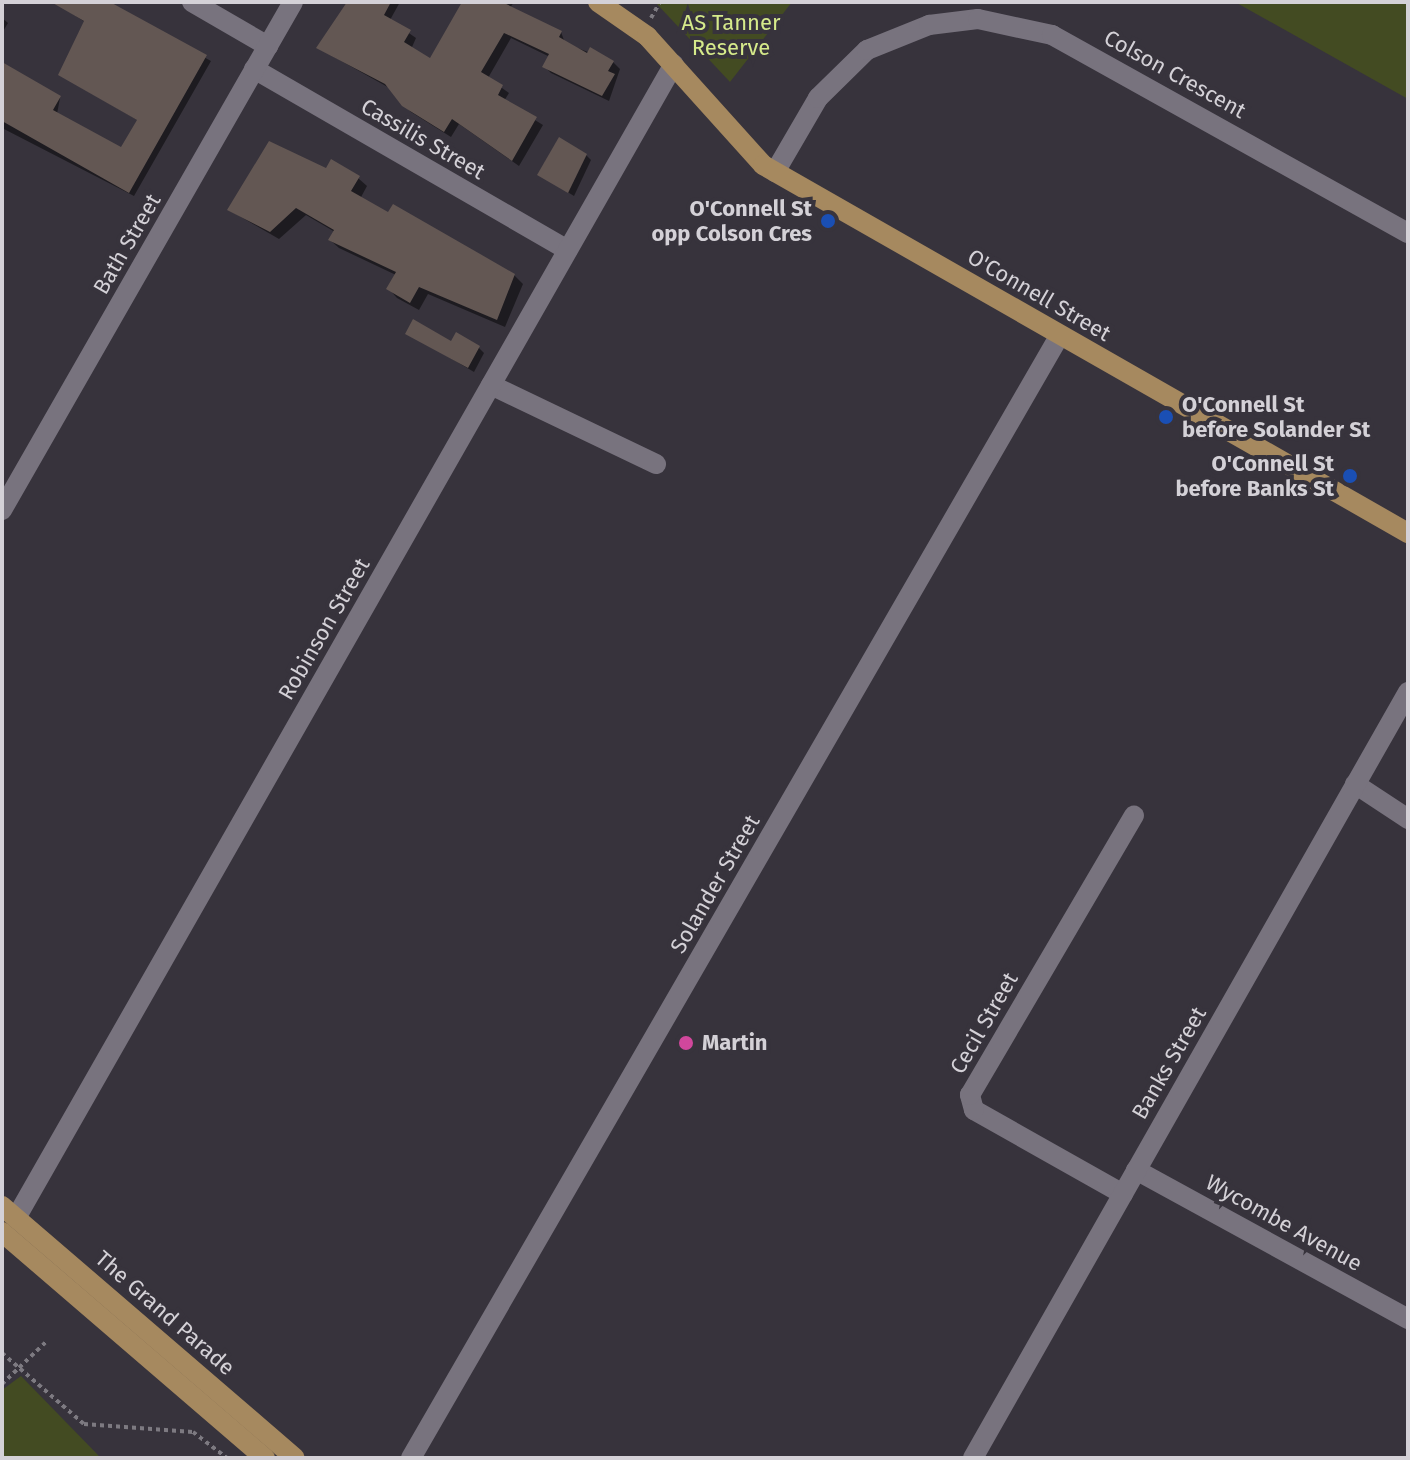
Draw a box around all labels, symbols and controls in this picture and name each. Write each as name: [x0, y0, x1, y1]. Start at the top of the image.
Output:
park label: AS Tanner Reserve: [682, 9, 780, 60]
street label: Colson Crescent: [1100, 24, 1250, 124]
street label: Cassilis Street: [356, 93, 490, 185]
street label: Bath Street: [88, 189, 166, 299]
place label: O'Connell St opp Colson Cres: [651, 195, 812, 246]
marker: O'Connell St opp Colson Cres: [819, 212, 837, 230]
street label: O'Connell Street: [963, 243, 1115, 347]
place label: O'Connell St before Solander St: [1182, 391, 1370, 442]
marker: O'Connell St before Solander St: [1157, 408, 1175, 426]
place label: O'Connell St before Banks St: [1175, 450, 1334, 502]
marker: O'Connell St before Banks St: [1341, 467, 1359, 485]
street label: Robinson Street: [273, 553, 375, 705]
street label: Solander Street: [665, 810, 765, 958]
street label: Cecil Street: [944, 968, 1024, 1078]
street label: Banks Street: [1126, 1002, 1212, 1124]
place label: Martin: [702, 1030, 768, 1056]
marker: Martin: [677, 1034, 695, 1052]
street label: Wycombe Avenue: [1201, 1169, 1367, 1277]
street label: The Grand Parade: [90, 1245, 240, 1381]

